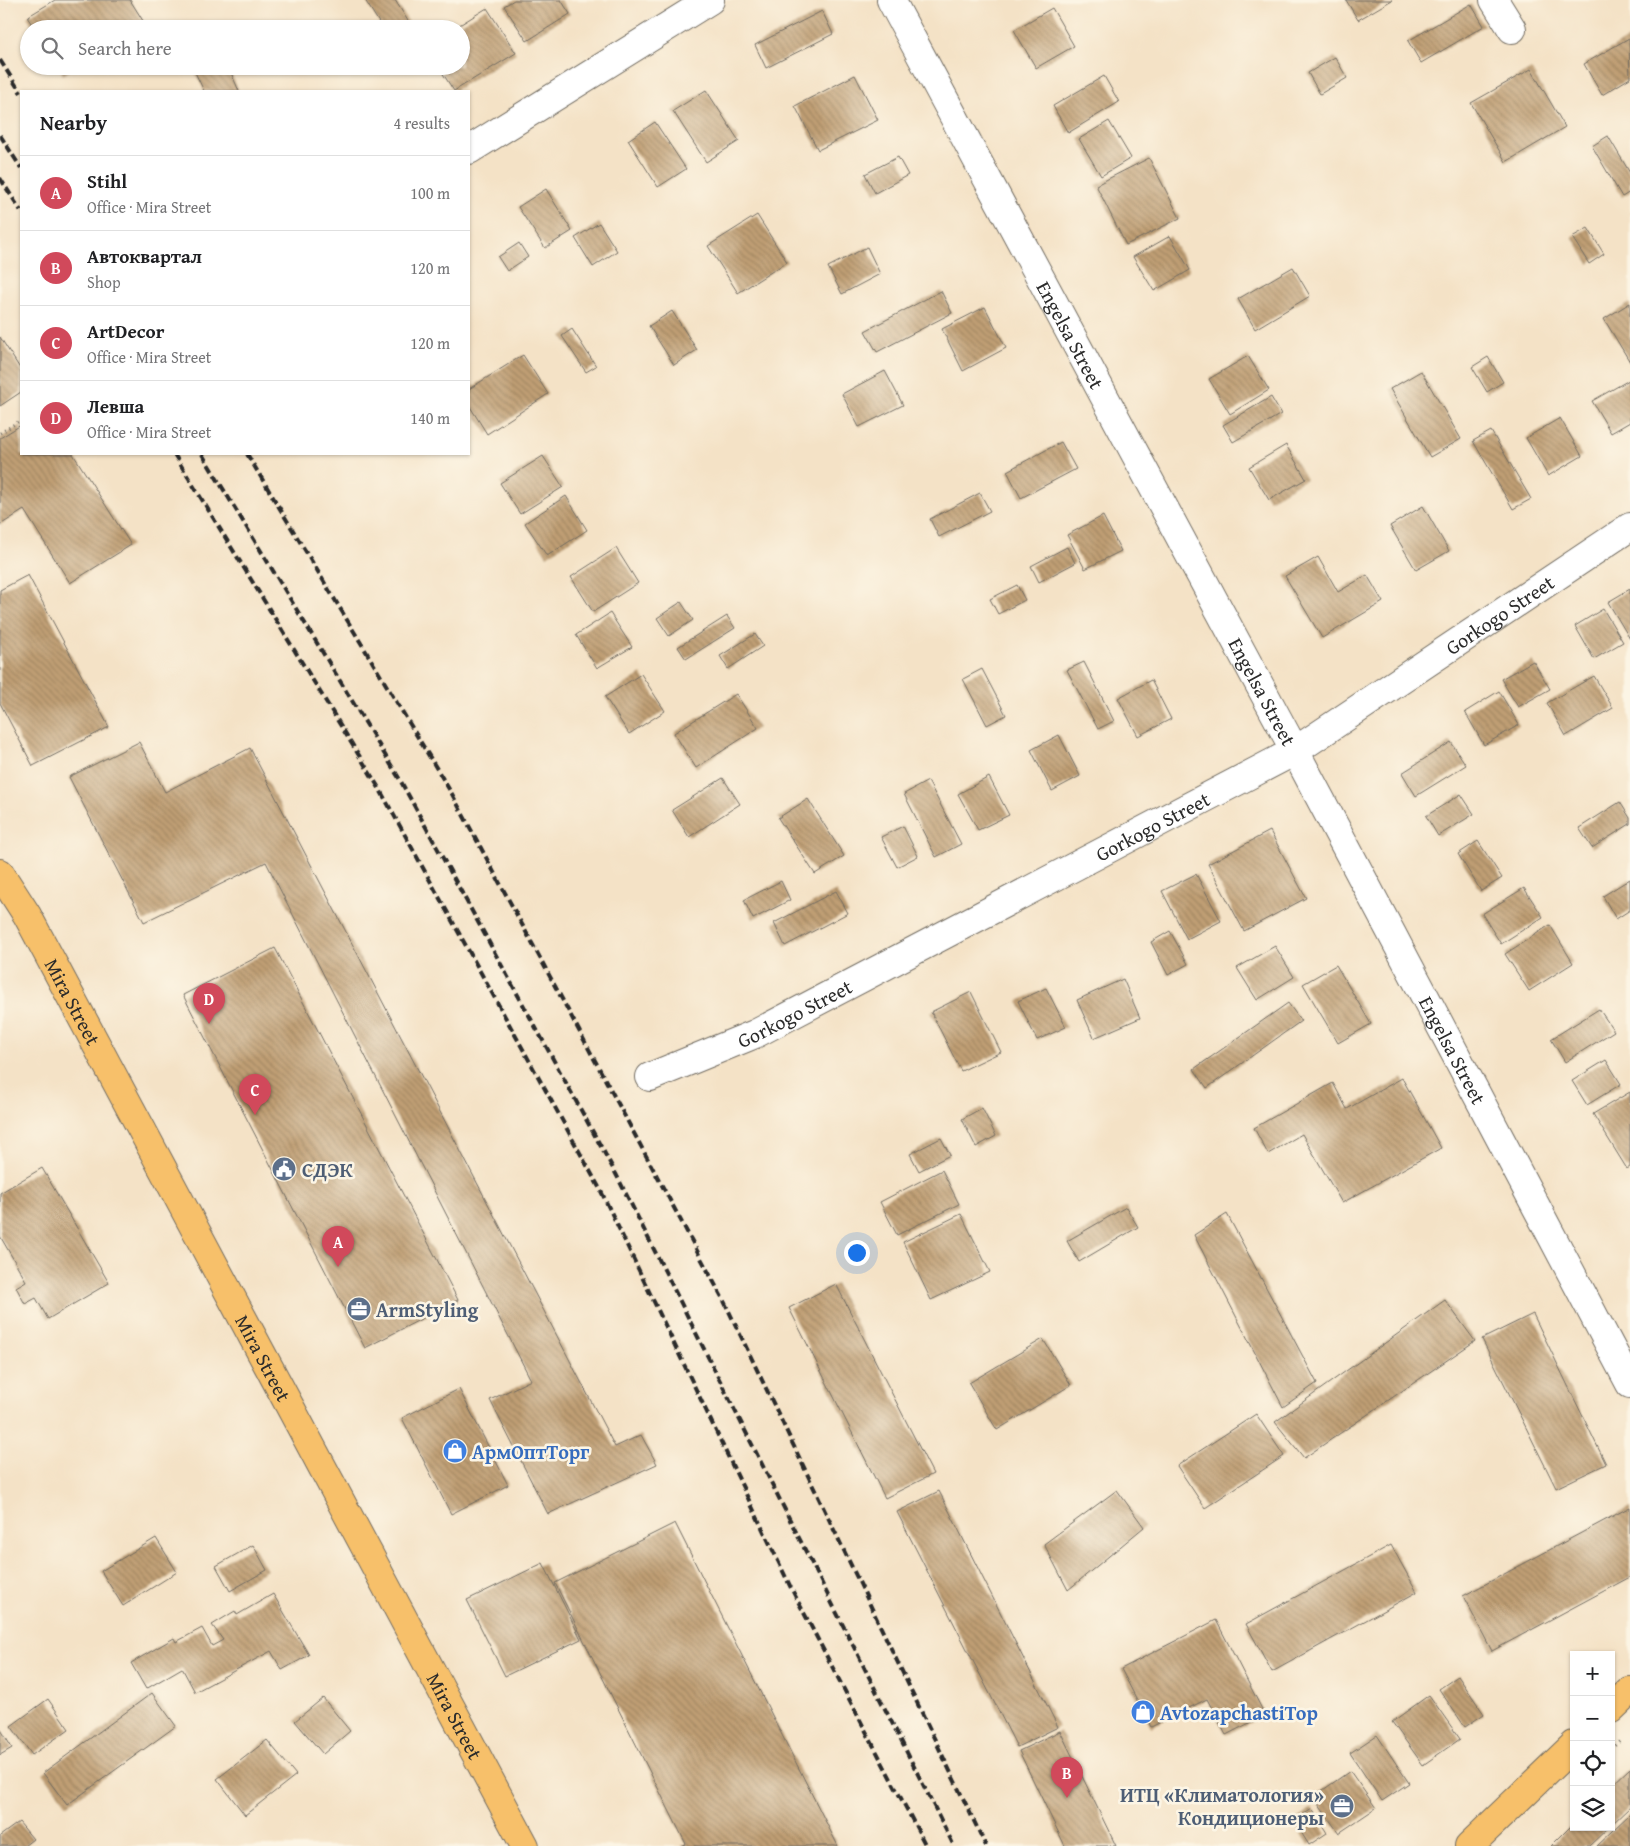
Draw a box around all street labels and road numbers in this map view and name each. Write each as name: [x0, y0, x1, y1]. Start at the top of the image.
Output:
street label: Engelsa Street: [1030, 275, 1112, 394]
street label: Gorkogo Street: [1439, 567, 1560, 661]
street label: Engelsa Street: [1222, 632, 1304, 750]
street label: Gorkogo Street: [1090, 784, 1215, 868]
street label: Mira Street: [38, 953, 108, 1050]
street label: Gorkogo Street: [733, 971, 857, 1054]
street label: Engelsa Street: [1413, 990, 1494, 1109]
street label: Mira Street: [229, 1309, 299, 1406]
street label: Mira Street: [420, 1667, 490, 1764]

